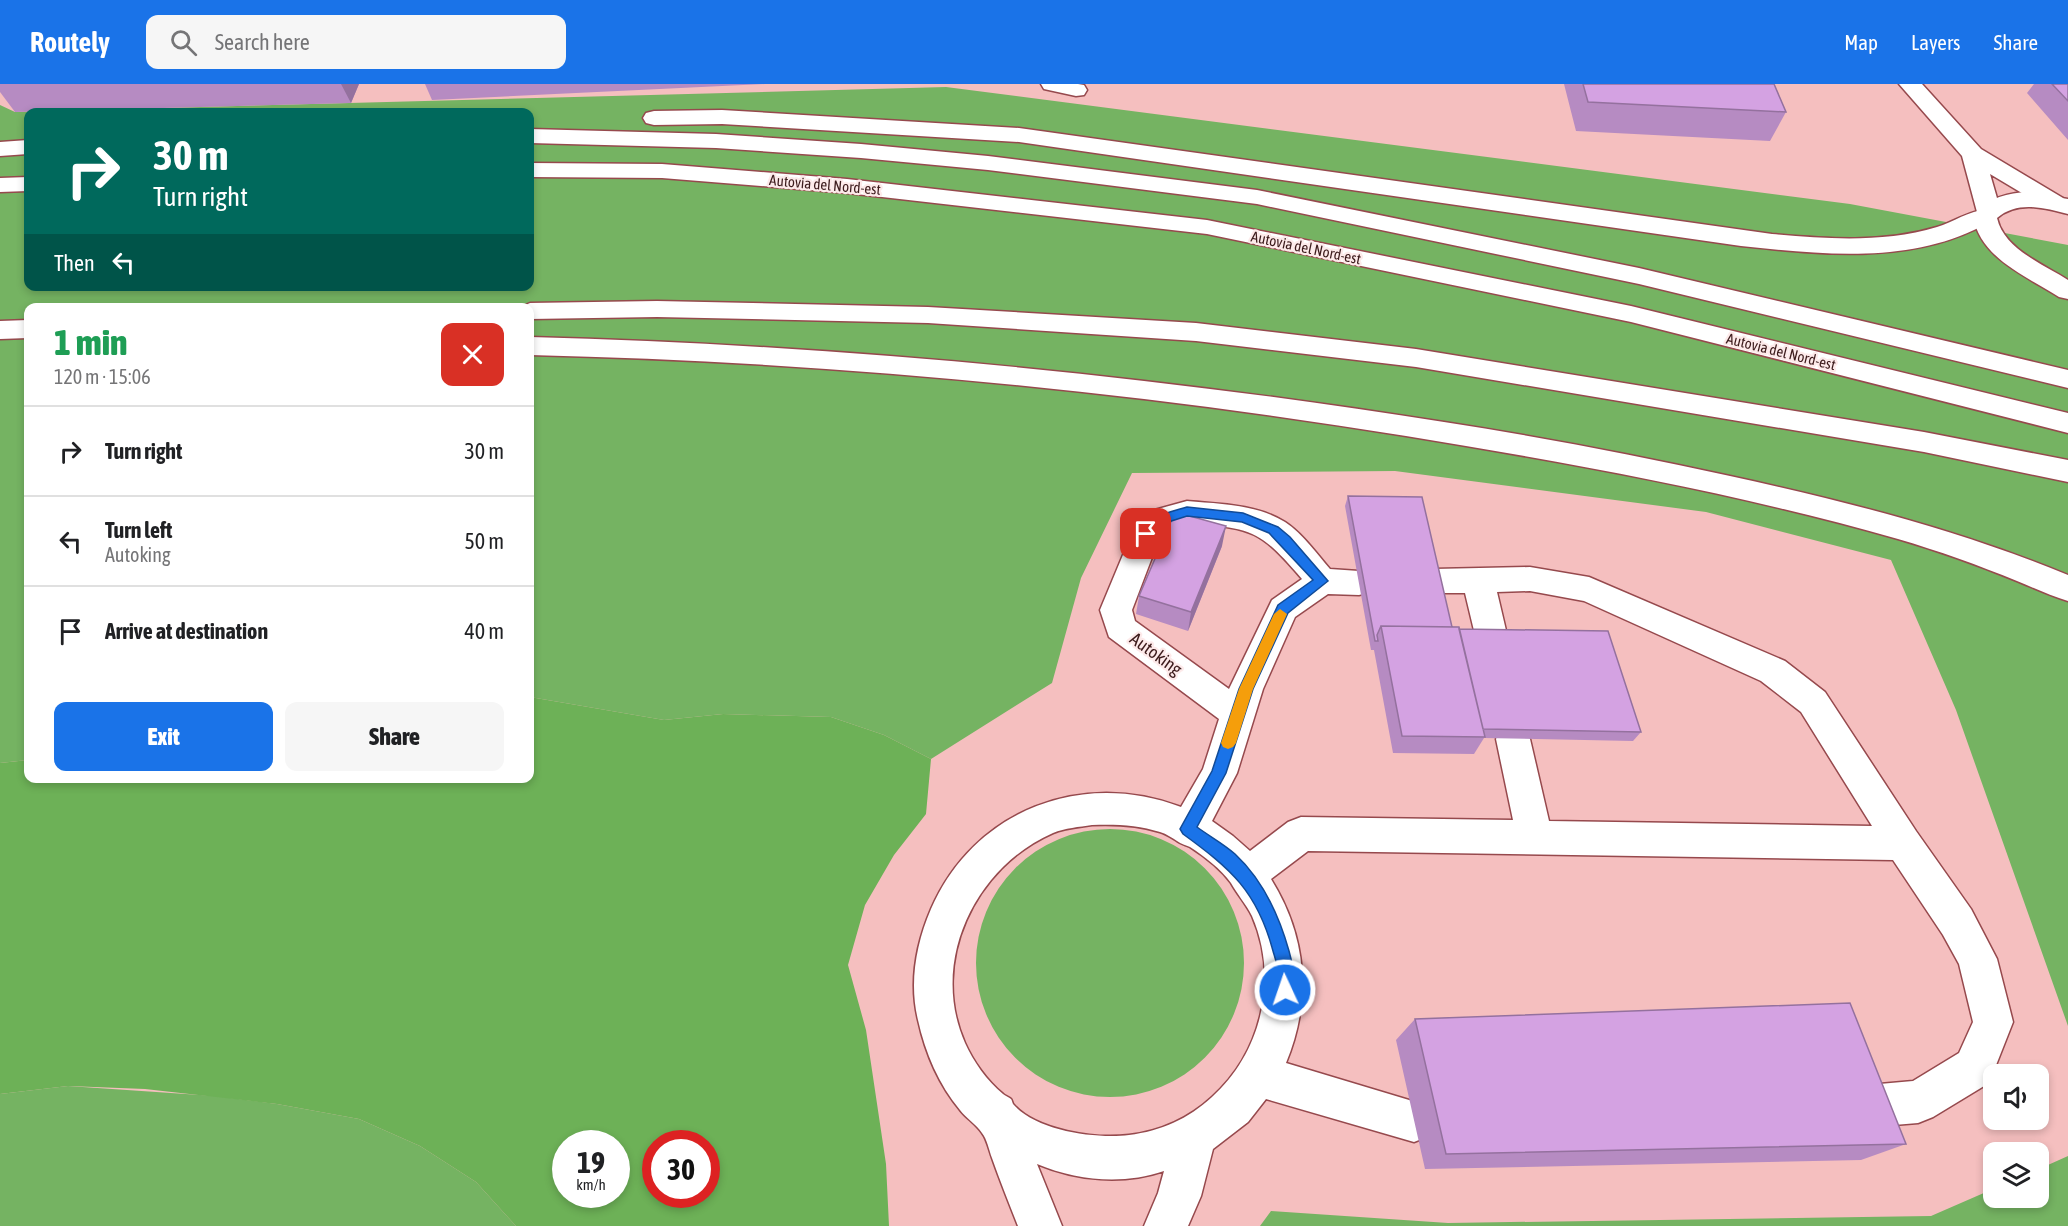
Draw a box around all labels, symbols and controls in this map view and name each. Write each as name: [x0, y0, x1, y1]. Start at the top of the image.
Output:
search box: [146, 15, 566, 69]
text: Routely: [30, 26, 110, 58]
icon: search: [167, 26, 200, 59]
text: Search here: [215, 29, 310, 55]
text: Map: [1844, 30, 1878, 54]
text: Layers: [1911, 30, 1961, 54]
text: Share: [1994, 30, 2038, 54]
text: 30 m: [153, 131, 228, 179]
icon: right: [54, 132, 132, 210]
street label: Autovia del Nord-est: [769, 171, 882, 198]
text: Turn right: [153, 181, 248, 212]
street label: Autovia del Nord-est: [1250, 228, 1363, 267]
icon: left: [107, 246, 140, 279]
text: Then: [54, 250, 95, 276]
text: 1 min: [54, 321, 128, 363]
button: close: [441, 323, 504, 386]
street label: Autovia del Nord-est: [1725, 330, 1837, 373]
text: 120 m · 15:06: [54, 365, 151, 388]
icon: right: [54, 435, 87, 468]
text: Turn right: [105, 438, 182, 464]
text: 30 m: [464, 438, 504, 464]
pin: [1120, 508, 1171, 559]
text: Turn left: [105, 517, 172, 543]
icon: arrive: [1129, 517, 1162, 550]
icon: left: [54, 525, 87, 558]
text: 50 m: [464, 528, 504, 554]
text: Autoking: [105, 543, 171, 566]
icon: arrive: [54, 615, 87, 648]
text: Arrive at destination: [105, 618, 268, 644]
text: 40 m: [464, 618, 504, 644]
street label: Autoking: [1126, 628, 1187, 680]
button: Exit: [54, 702, 273, 771]
button: Share: [285, 702, 504, 771]
position arrow: [1253, 958, 1317, 1022]
map controls: [1983, 1064, 2049, 1208]
button: sound: [1983, 1064, 2049, 1130]
speed limit sign: 30: [642, 1130, 720, 1208]
button: layers: [1983, 1142, 2049, 1208]
text: 19: [577, 1145, 605, 1179]
text: km/h: [576, 1176, 606, 1193]

